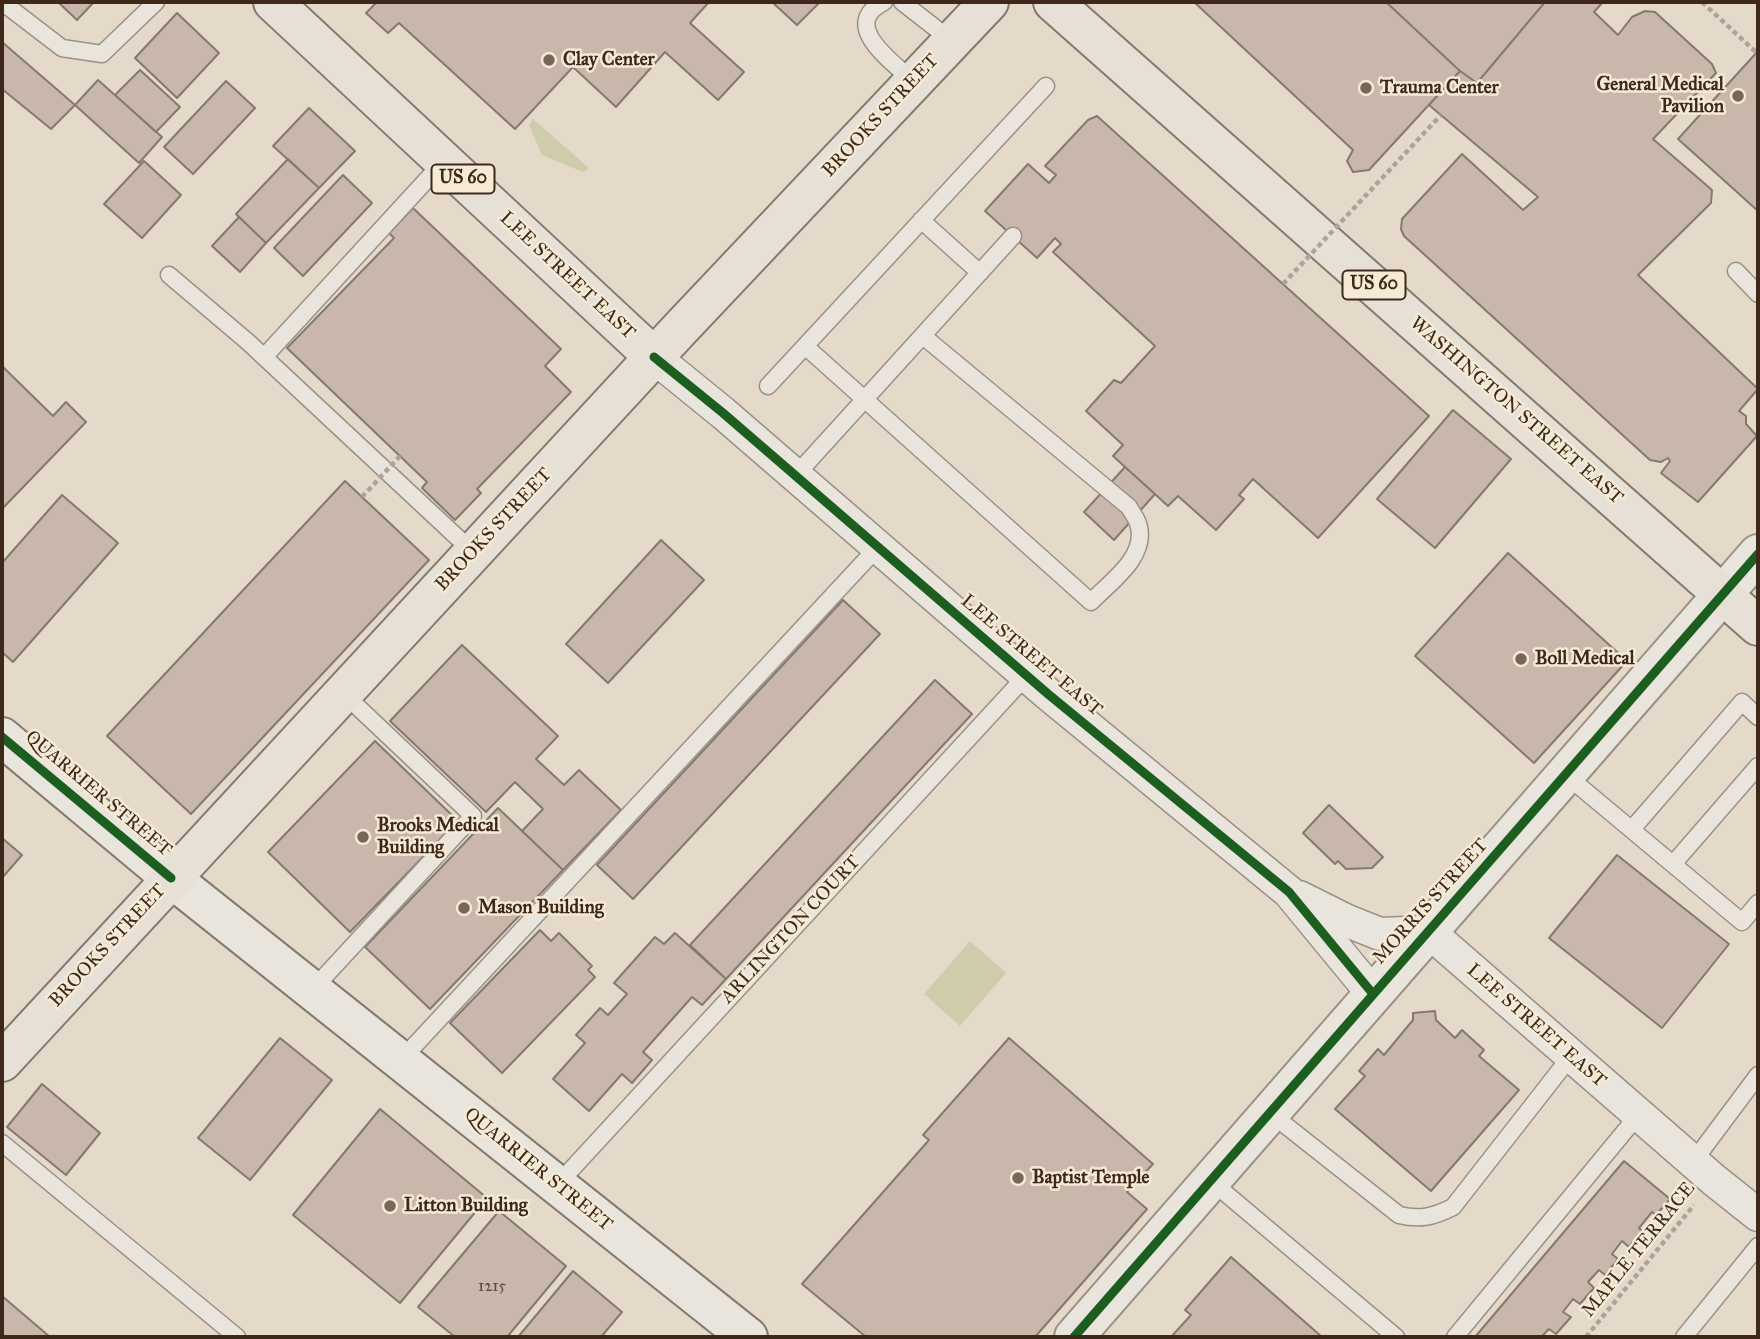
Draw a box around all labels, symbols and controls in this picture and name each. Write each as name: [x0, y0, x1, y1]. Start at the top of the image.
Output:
place label: Clay Center: [563, 49, 655, 71]
street label: BROOKS STREET: [818, 50, 944, 182]
marker: Clay Center: [541, 52, 557, 68]
place label: General Medical Pavilion: [1596, 74, 1724, 118]
place label: Trauma Center: [1380, 77, 1499, 99]
marker: Trauma Center: [1358, 80, 1374, 96]
marker: General Medical Pavilion: [1730, 88, 1746, 104]
road number: US 60: [432, 164, 494, 194]
street label: LEE STREET EAST: [494, 207, 640, 345]
road number: US 60: [1342, 270, 1406, 300]
street label: WASHINGTON STREET EAST: [1405, 312, 1627, 510]
street label: BROOKS STREET: [431, 464, 557, 596]
street label: LEE STREET EAST: [956, 590, 1106, 722]
place label: Boll Medical: [1535, 648, 1635, 670]
marker: Boll Medical: [1513, 651, 1529, 667]
street label: QUARRIER STREET: [20, 726, 176, 862]
place label: Brooks Medical Building: [377, 815, 499, 859]
marker: Brooks Medical Building: [355, 829, 371, 845]
street label: MORRIS STREET: [1369, 835, 1493, 969]
street label: ARLINGTON COURT: [717, 851, 865, 1009]
street label: BROOKS STREET: [45, 880, 171, 1012]
place label: Mason Building: [478, 897, 604, 919]
marker: Mason Building: [456, 900, 472, 916]
street label: LEE STREET EAST: [1462, 959, 1610, 1093]
street label: QUARRIER STREET: [459, 1103, 617, 1237]
place label: Baptist Temple: [1032, 1167, 1150, 1189]
marker: Baptist Temple: [1010, 1170, 1026, 1186]
street label: MAPLE TERRACE: [1578, 1178, 1700, 1322]
place label: Litton Building: [404, 1195, 528, 1217]
marker: Litton Building: [382, 1198, 398, 1214]
house number: 1215: [478, 1277, 506, 1297]

